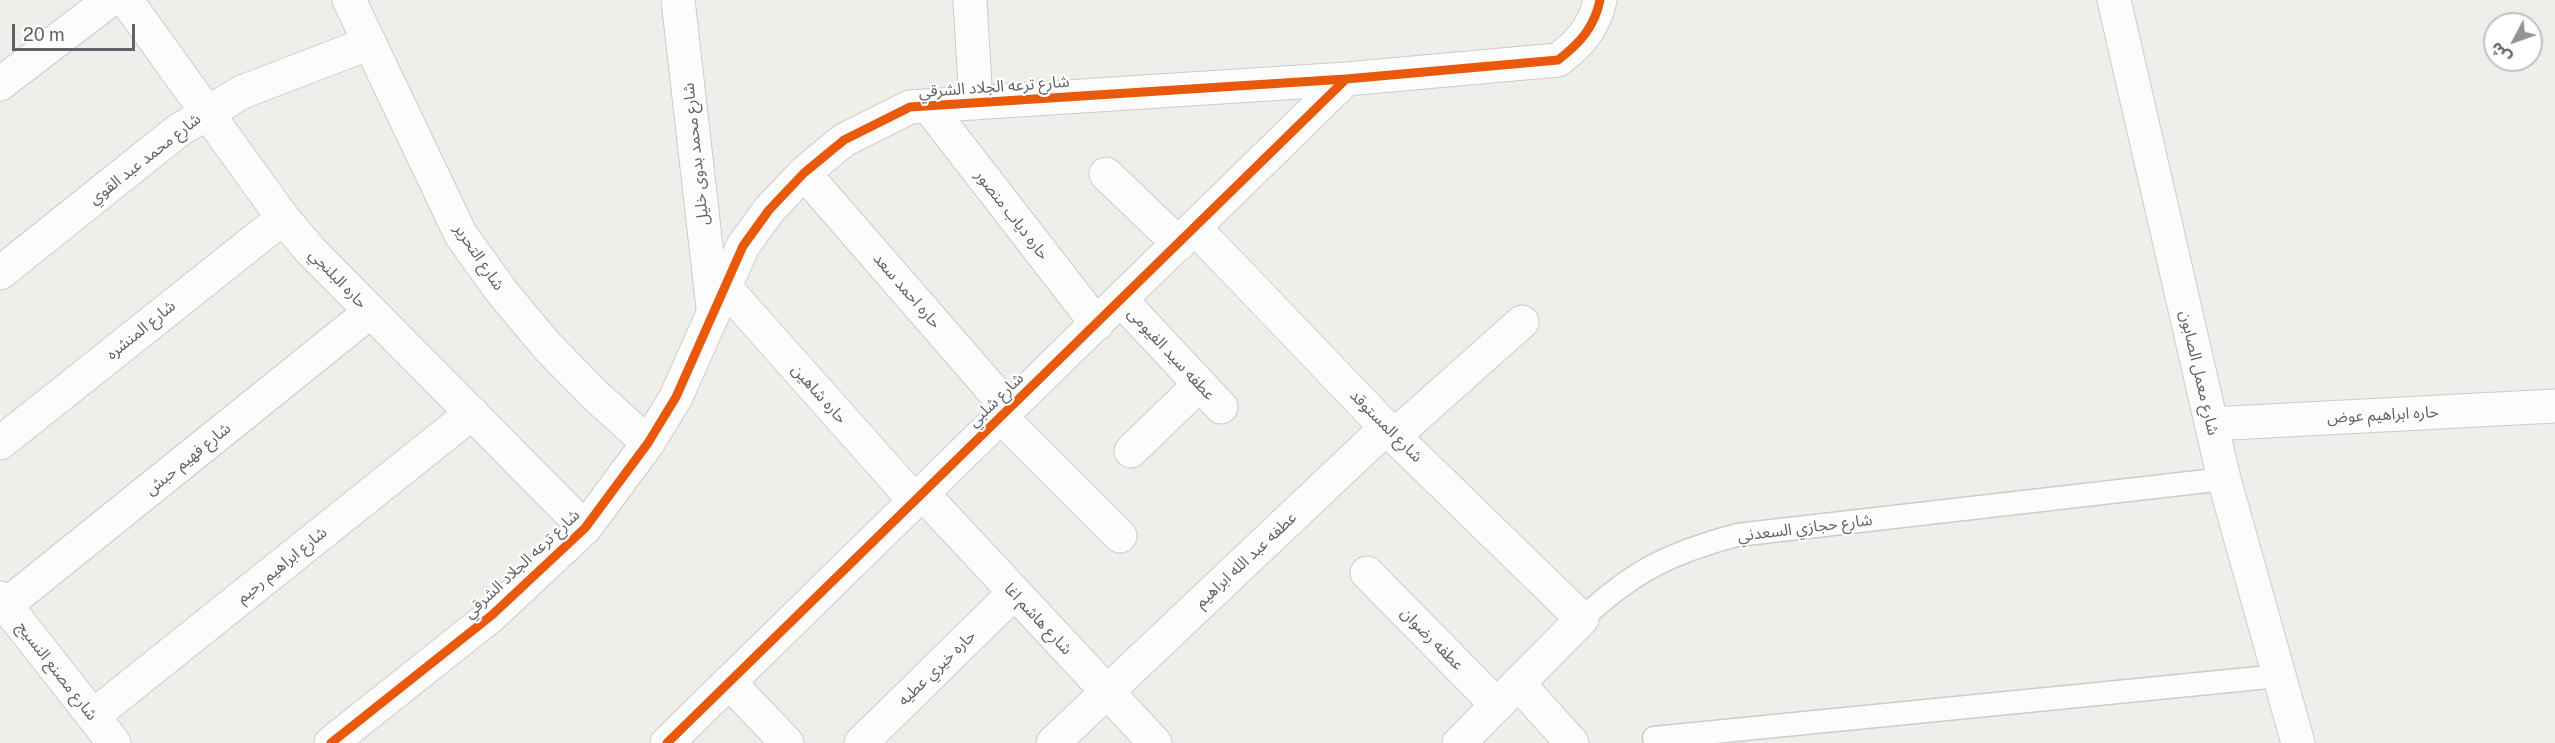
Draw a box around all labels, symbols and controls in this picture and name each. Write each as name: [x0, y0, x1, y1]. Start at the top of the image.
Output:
scale bar: [15, 12, 138, 50]
north arrow: [2483, 12, 2543, 72]
text: 20 m: [23, 24, 65, 45]
text: ش: [2486, 38, 2515, 67]
street label: شارع ترعه الجلاد الشرقي: [918, 72, 1070, 102]
street label: شارع محمد بدوى خليل: [679, 82, 713, 226]
street label: شارع محمد عبد القوي: [85, 109, 205, 209]
street label: حاره دياب منصور: [971, 166, 1053, 264]
street label: شارع التحرير: [450, 220, 508, 294]
street label: حاره البلنجي: [305, 245, 371, 313]
street label: حاره احمد سعد: [869, 249, 945, 333]
street label: شارع المنشره: [102, 296, 180, 364]
street label: عطفه سيد الفيومى: [1123, 304, 1219, 404]
street label: شارع معمل الصابون: [2175, 309, 2223, 437]
street label: حاره شاهين: [787, 360, 851, 428]
street label: شارع شلبي: [964, 369, 1028, 431]
street label: شارع المستوقد: [1346, 386, 1426, 466]
street label: حاره ابراهيم عوض: [2327, 402, 2439, 428]
street label: شارع فهيم حبش: [141, 419, 235, 499]
street label: شارع ترعه الجلاد الشرقي: [460, 505, 584, 623]
street label: عطفه عبد الله ابراهيم: [1191, 508, 1301, 612]
street label: شارع حجازي السعدني: [1736, 510, 1874, 546]
street label: شارع ابراهيم رحيم: [233, 523, 331, 607]
street label: شارع هاشم اغا: [1000, 579, 1076, 659]
street label: عطفه رضوان: [1397, 604, 1467, 674]
street label: شارع مصنع النسيج: [13, 618, 101, 724]
street label: حاره خيري عطيه: [894, 626, 980, 710]

